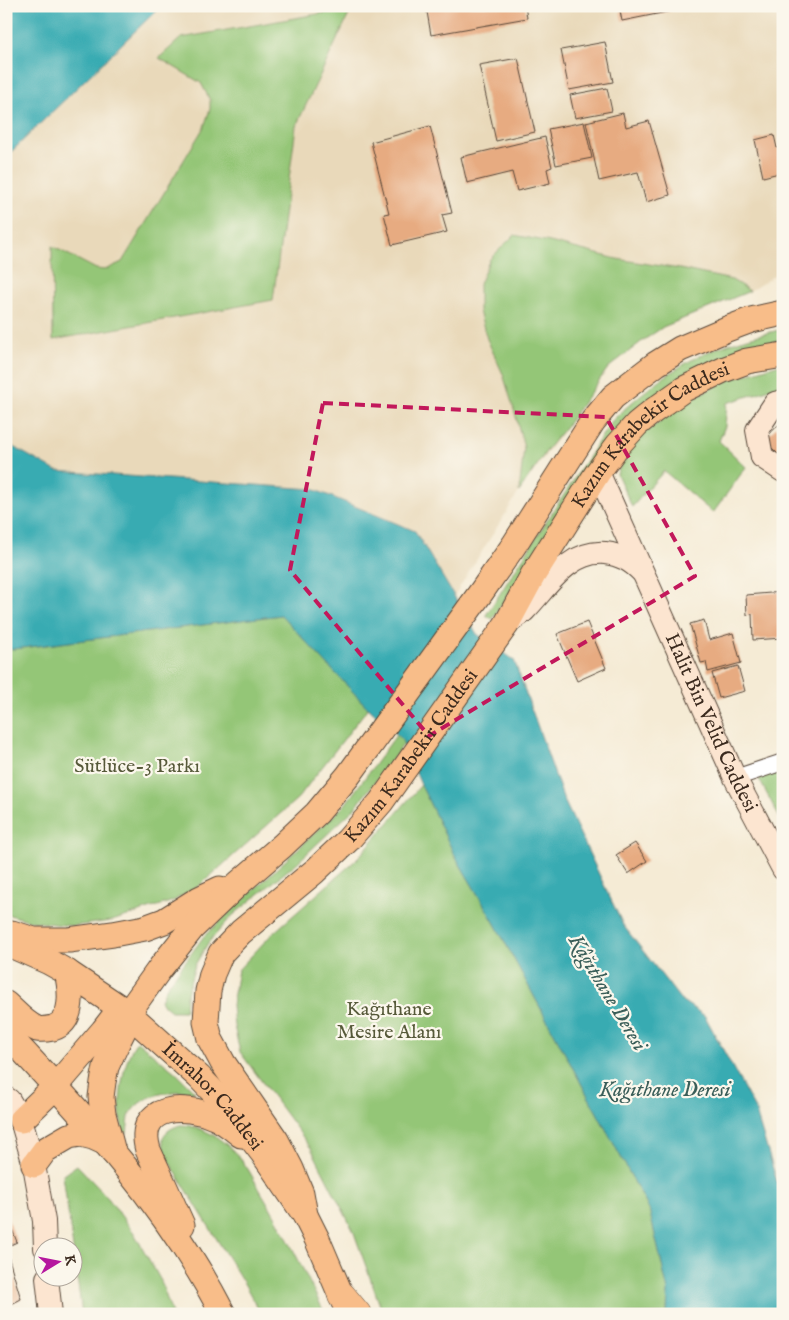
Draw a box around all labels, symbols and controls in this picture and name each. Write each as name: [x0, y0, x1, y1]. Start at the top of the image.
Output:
street label: Kazım Karabekir Caddesi: [566, 356, 733, 513]
street label: Halit Bin Velid Caddesi: [659, 629, 763, 817]
street label: Kazım Karabekir Caddesi: [339, 664, 484, 848]
park label: Sütlüce-3 Parkı: [74, 754, 200, 779]
water label: Kâğıthane Deresi: [561, 929, 653, 1058]
park label: Kağıthane Mesire Alanı: [337, 997, 441, 1045]
street label: İmrahor Caddesi: [156, 1037, 269, 1155]
water label: Kağıthane Deresi: [598, 1077, 733, 1104]
north arrow: [32, 1238, 82, 1288]
text: K: [60, 1253, 80, 1267]

